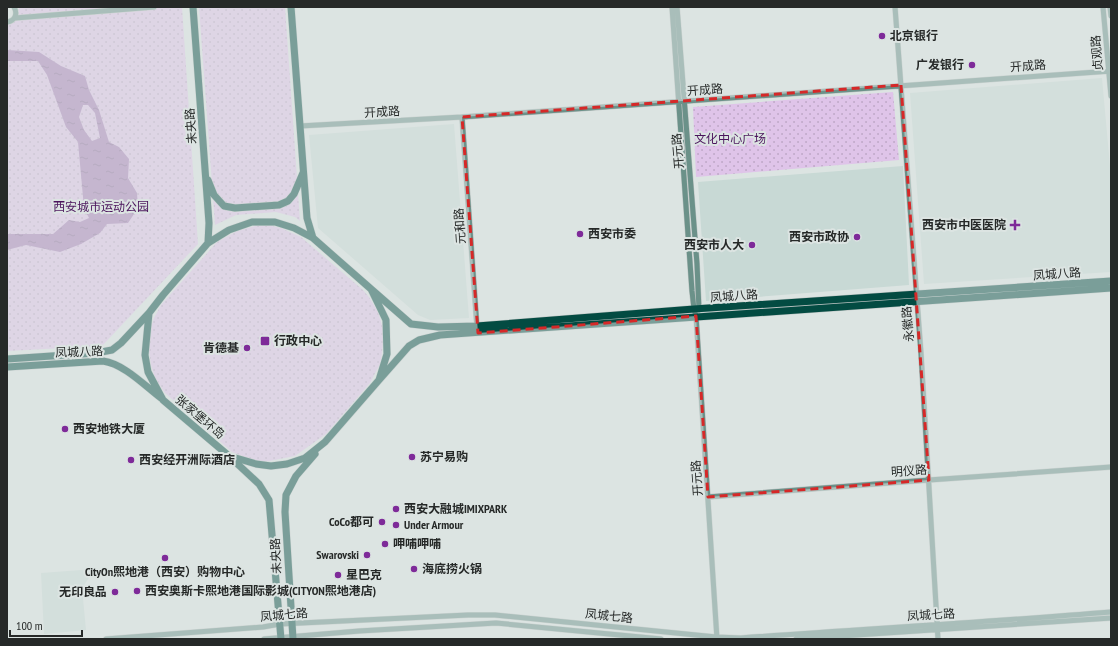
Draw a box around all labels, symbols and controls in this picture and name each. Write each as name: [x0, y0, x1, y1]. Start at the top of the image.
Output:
place label: 北京银行: [890, 28, 938, 43]
marker: 北京银行: [877, 31, 887, 41]
street label: 贞观路: [1087, 34, 1106, 72]
place label: 广发银行: [916, 57, 964, 72]
street label: 开成路: [1009, 57, 1046, 74]
marker: 广发银行: [967, 60, 977, 70]
street label: 开成路: [686, 81, 723, 98]
street label: 开成路: [364, 103, 400, 120]
street label: 未央路: [182, 108, 199, 145]
park label: 文化中心广场: [694, 131, 766, 146]
street label: 开元路: [668, 132, 687, 170]
park label: 西安城市运动公园: [53, 199, 149, 214]
street label: 元和路: [451, 208, 468, 245]
place label: 西安市中医医院: [922, 217, 1006, 232]
marker: 西安市中医医院: [1009, 219, 1021, 231]
place label: 西安市委: [588, 226, 636, 241]
marker: 西安市委: [575, 229, 585, 239]
place label: 西安市政协: [789, 229, 850, 244]
marker: 西安市政协: [852, 232, 862, 242]
place label: 西安市人大: [684, 237, 744, 252]
marker: 西安市人大: [747, 240, 757, 250]
street label: 凤城八路: [1032, 264, 1081, 283]
street label: 凤城八路: [709, 286, 758, 305]
street label: 永徽路: [898, 305, 917, 343]
place label: 行政中心: [274, 333, 322, 348]
marker: 行政中心: [259, 335, 271, 347]
place label: 肯德基: [203, 340, 239, 355]
street label: 凤城八路: [55, 343, 103, 360]
marker: 肯德基: [242, 343, 252, 353]
street label: 张家堡环岛: [173, 392, 228, 442]
place label: 西安地铁大厦: [73, 421, 145, 436]
marker: 西安地铁大厦: [60, 424, 70, 434]
place label: 苏宁易购: [420, 449, 468, 464]
place label: 西安经开洲际酒店: [139, 452, 235, 467]
marker: 苏宁易购: [407, 452, 417, 462]
marker: 西安经开洲际酒店: [126, 455, 136, 465]
street label: 开元路: [688, 460, 705, 497]
street label: 明仪路: [890, 462, 927, 479]
place label: 西安大融城IMIXPARK: [404, 501, 508, 516]
marker: 西安大融城IMIXPARK: [391, 504, 401, 514]
place label: CoCo都可: [329, 514, 374, 529]
marker: CoCo都可: [377, 517, 387, 527]
place label: Under Armour: [404, 517, 464, 532]
marker: Under Armour: [391, 520, 401, 530]
place label: 呷哺呷哺: [393, 536, 441, 551]
street label: 未央路: [267, 538, 284, 574]
marker: 呷哺呷哺: [380, 539, 390, 549]
place label: Swarovski: [316, 547, 359, 562]
marker: Swarovski: [362, 550, 372, 560]
marker: CityOn熙地港（西安）购物中心: [160, 553, 170, 563]
place label: 海底捞火锅: [422, 561, 482, 576]
place label: CityOn熙地港（西安）购物中心: [85, 564, 245, 579]
marker: 海底捞火锅: [409, 564, 419, 574]
place label: 星巴克: [346, 567, 382, 582]
marker: 星巴克: [333, 570, 343, 580]
place label: 西安奥斯卡熙地港国际影城(CITYON熙地港店): [145, 583, 376, 598]
place label: 无印良品: [59, 584, 107, 599]
marker: 西安奥斯卡熙地港国际影城(CITYON熙地港店): [132, 586, 142, 596]
marker: 无印良品: [110, 587, 120, 597]
street label: 凤城七路: [259, 605, 309, 624]
street label: 凤城七路: [584, 606, 634, 625]
street label: 凤城七路: [907, 606, 955, 623]
scale bar: [10, 612, 82, 638]
text: 100 m: [16, 618, 43, 633]

